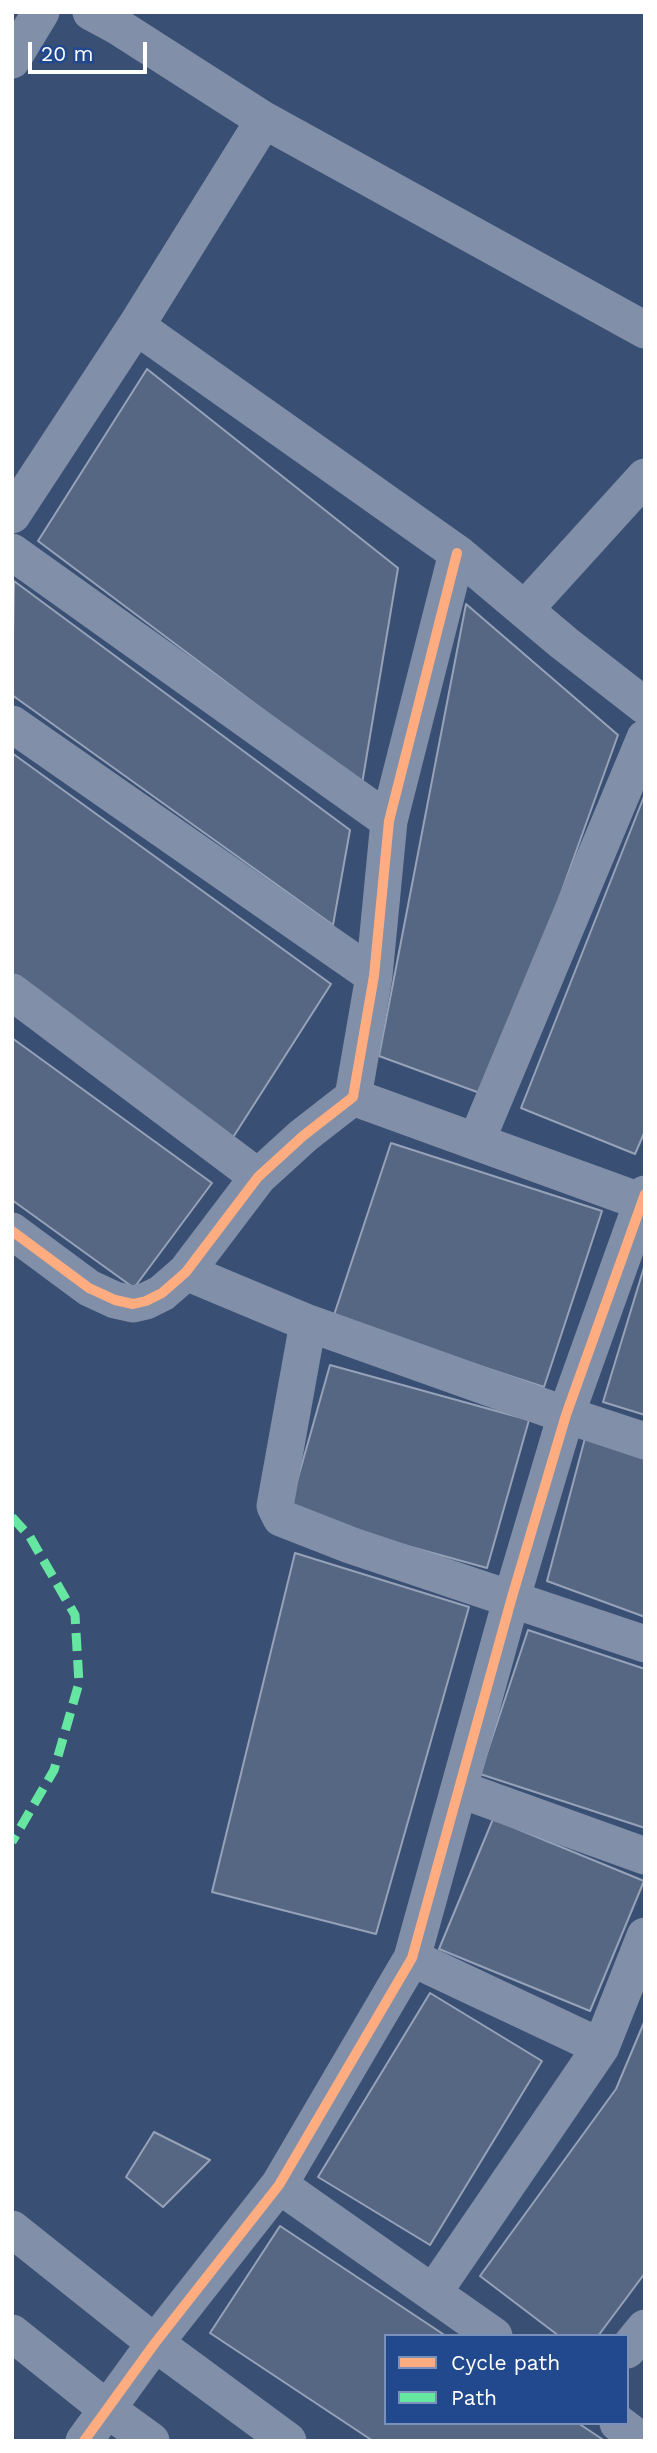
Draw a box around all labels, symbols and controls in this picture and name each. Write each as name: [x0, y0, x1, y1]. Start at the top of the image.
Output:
scale bar: [32, 28, 150, 72]
text: 20 m: [41, 41, 93, 66]
legend: [384, 2334, 629, 2425]
text: Cycle path: [451, 2350, 560, 2375]
text: Path: [451, 2385, 497, 2410]

